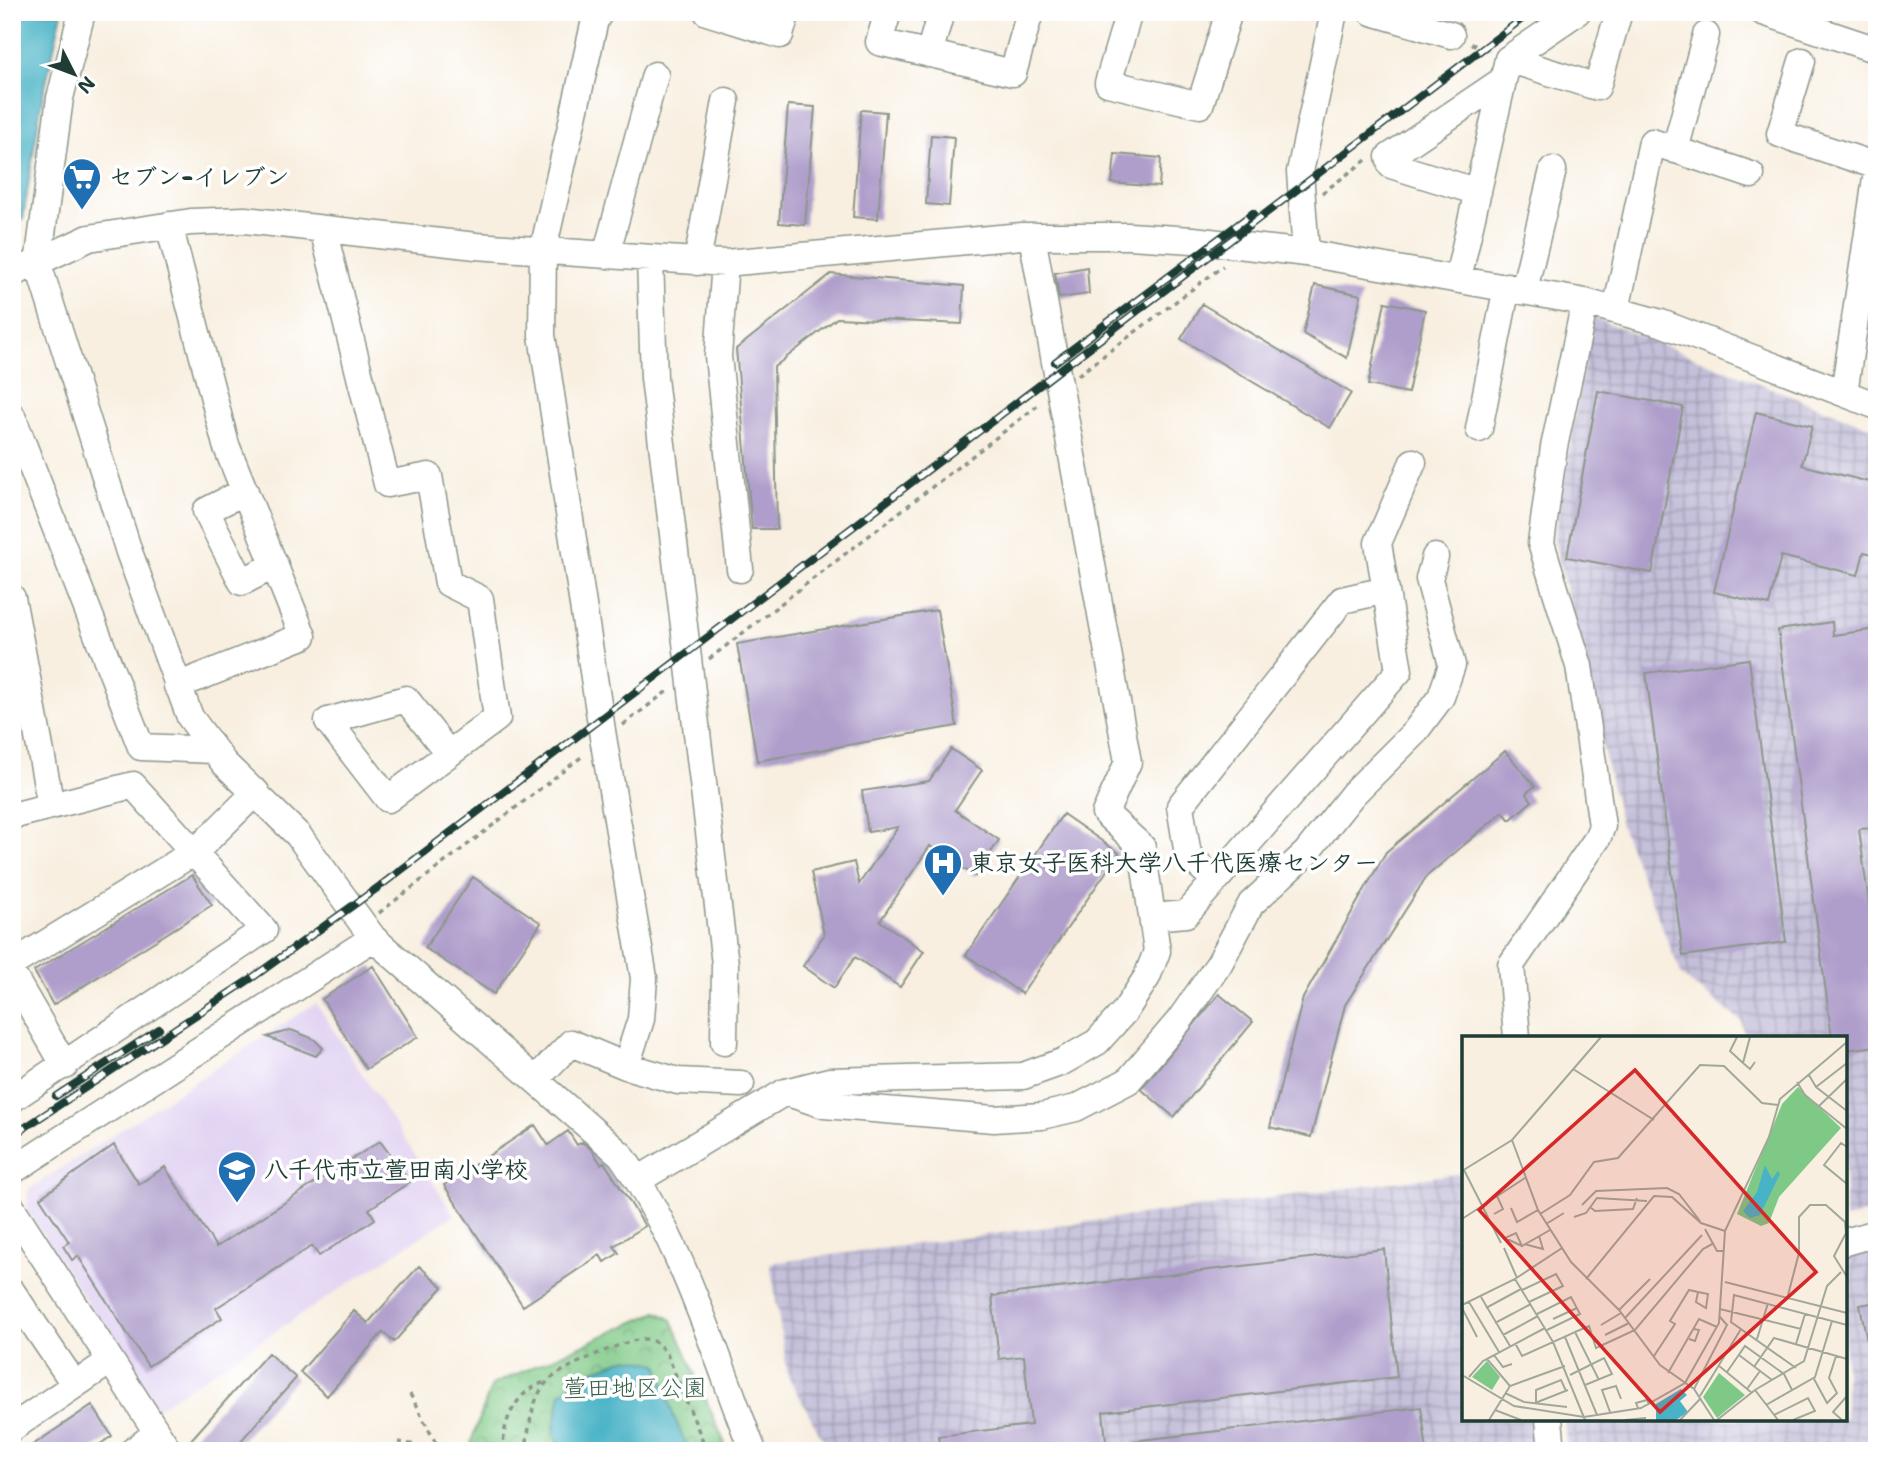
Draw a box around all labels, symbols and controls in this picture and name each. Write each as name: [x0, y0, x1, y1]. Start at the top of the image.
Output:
north arrow: [38, 38, 108, 108]
text: N: [72, 71, 101, 99]
supermarket icon: セブン-イレブン: [61, 156, 103, 211]
place label: セブン-イレブン: [109, 161, 289, 193]
hospital icon: 東京女子医科大学八千代医療センター: [922, 842, 964, 897]
place label: 東京女子医科大学八千代医療センター: [970, 847, 1378, 879]
inset map: [1462, 1036, 1847, 1421]
school or university icon: 八千代市立萱田南小学校: [216, 1149, 258, 1204]
place label: 八千代市立萱田南小学校: [264, 1154, 528, 1186]
park label: 萱田地区公園: [563, 1372, 707, 1404]

